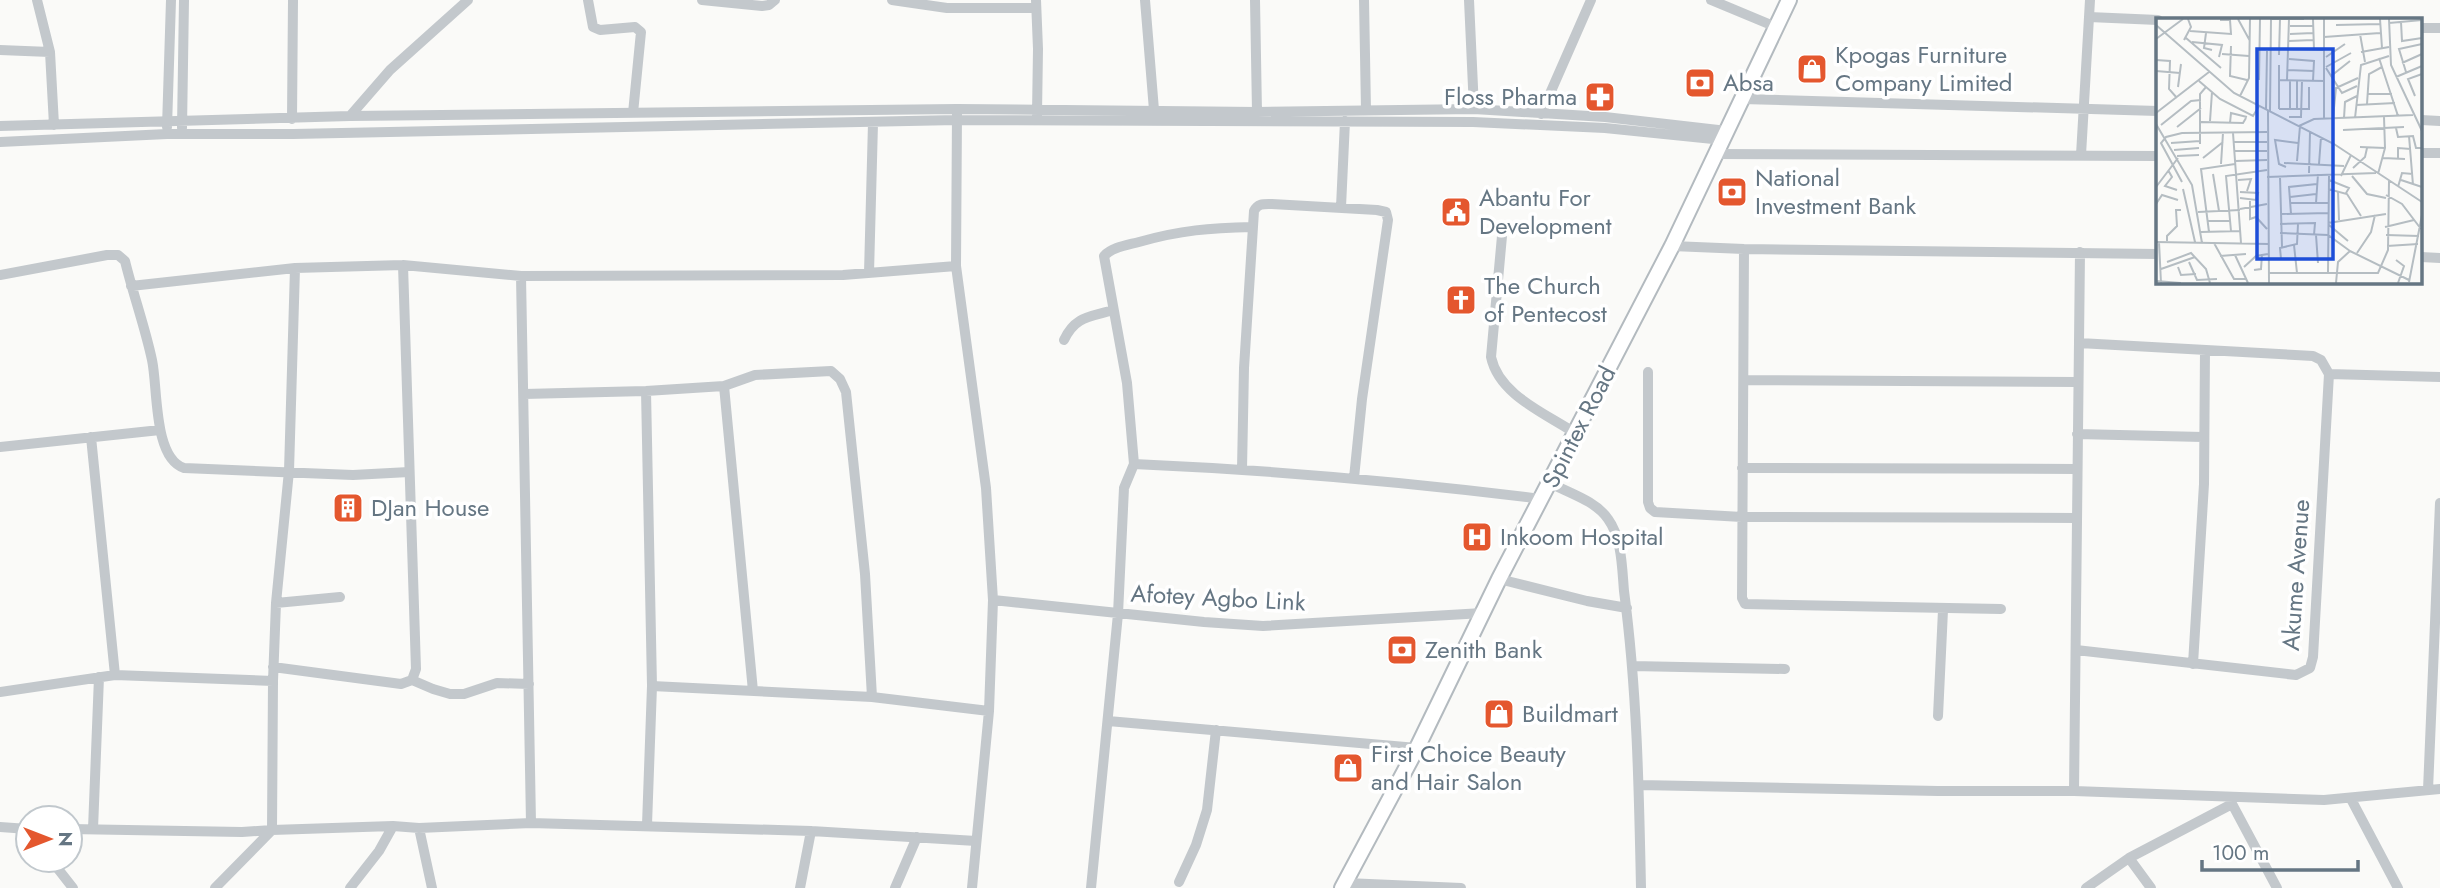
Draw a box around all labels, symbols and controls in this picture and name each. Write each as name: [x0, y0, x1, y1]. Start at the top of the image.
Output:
inset map: [2156, 18, 2422, 284]
place label: Kpogas Furniture Company Limited: [1835, 37, 2013, 100]
shop icon: Kpogas Furniture Company Limited: [1795, 52, 1829, 86]
place label: Absa: [1723, 65, 1774, 100]
bank icon: Absa: [1683, 66, 1717, 100]
place label: Floss Pharma: [1444, 79, 1577, 114]
pharmacy icon: Floss Pharma: [1583, 80, 1617, 114]
place label: National Investment Bank: [1755, 160, 1917, 223]
bank icon: National Investment Bank: [1715, 175, 1749, 209]
place label: Abantu For Development: [1479, 180, 1612, 243]
public building icon: Abantu For Development: [1439, 195, 1473, 229]
place label: The Church of Pentecost: [1484, 268, 1607, 331]
church icon: The Church of Pentecost: [1444, 283, 1478, 317]
street label: Spintex Road: [1533, 360, 1624, 494]
place label: DJan House: [371, 490, 489, 525]
building icon: DJan House: [331, 491, 365, 525]
street label: Akume Avenue: [2273, 498, 2318, 652]
place label: Inkoom Hospital: [1500, 519, 1664, 554]
hospital icon: Inkoom Hospital: [1460, 520, 1494, 554]
street label: Afotey Agbo Link: [1130, 575, 1307, 620]
place label: Zenith Bank: [1425, 632, 1543, 667]
bank icon: Zenith Bank: [1385, 633, 1419, 667]
place label: Buildmart: [1522, 696, 1618, 731]
shop icon: Buildmart: [1482, 697, 1516, 731]
place label: First Choice Beauty and Hair Salon: [1371, 736, 1566, 799]
shop icon: First Choice Beauty and Hair Salon: [1331, 751, 1365, 785]
north arrow: [14, 804, 84, 874]
scale bar: [2202, 828, 2358, 872]
text: N: [52, 831, 79, 847]
text: 100 m: [2212, 838, 2269, 868]

